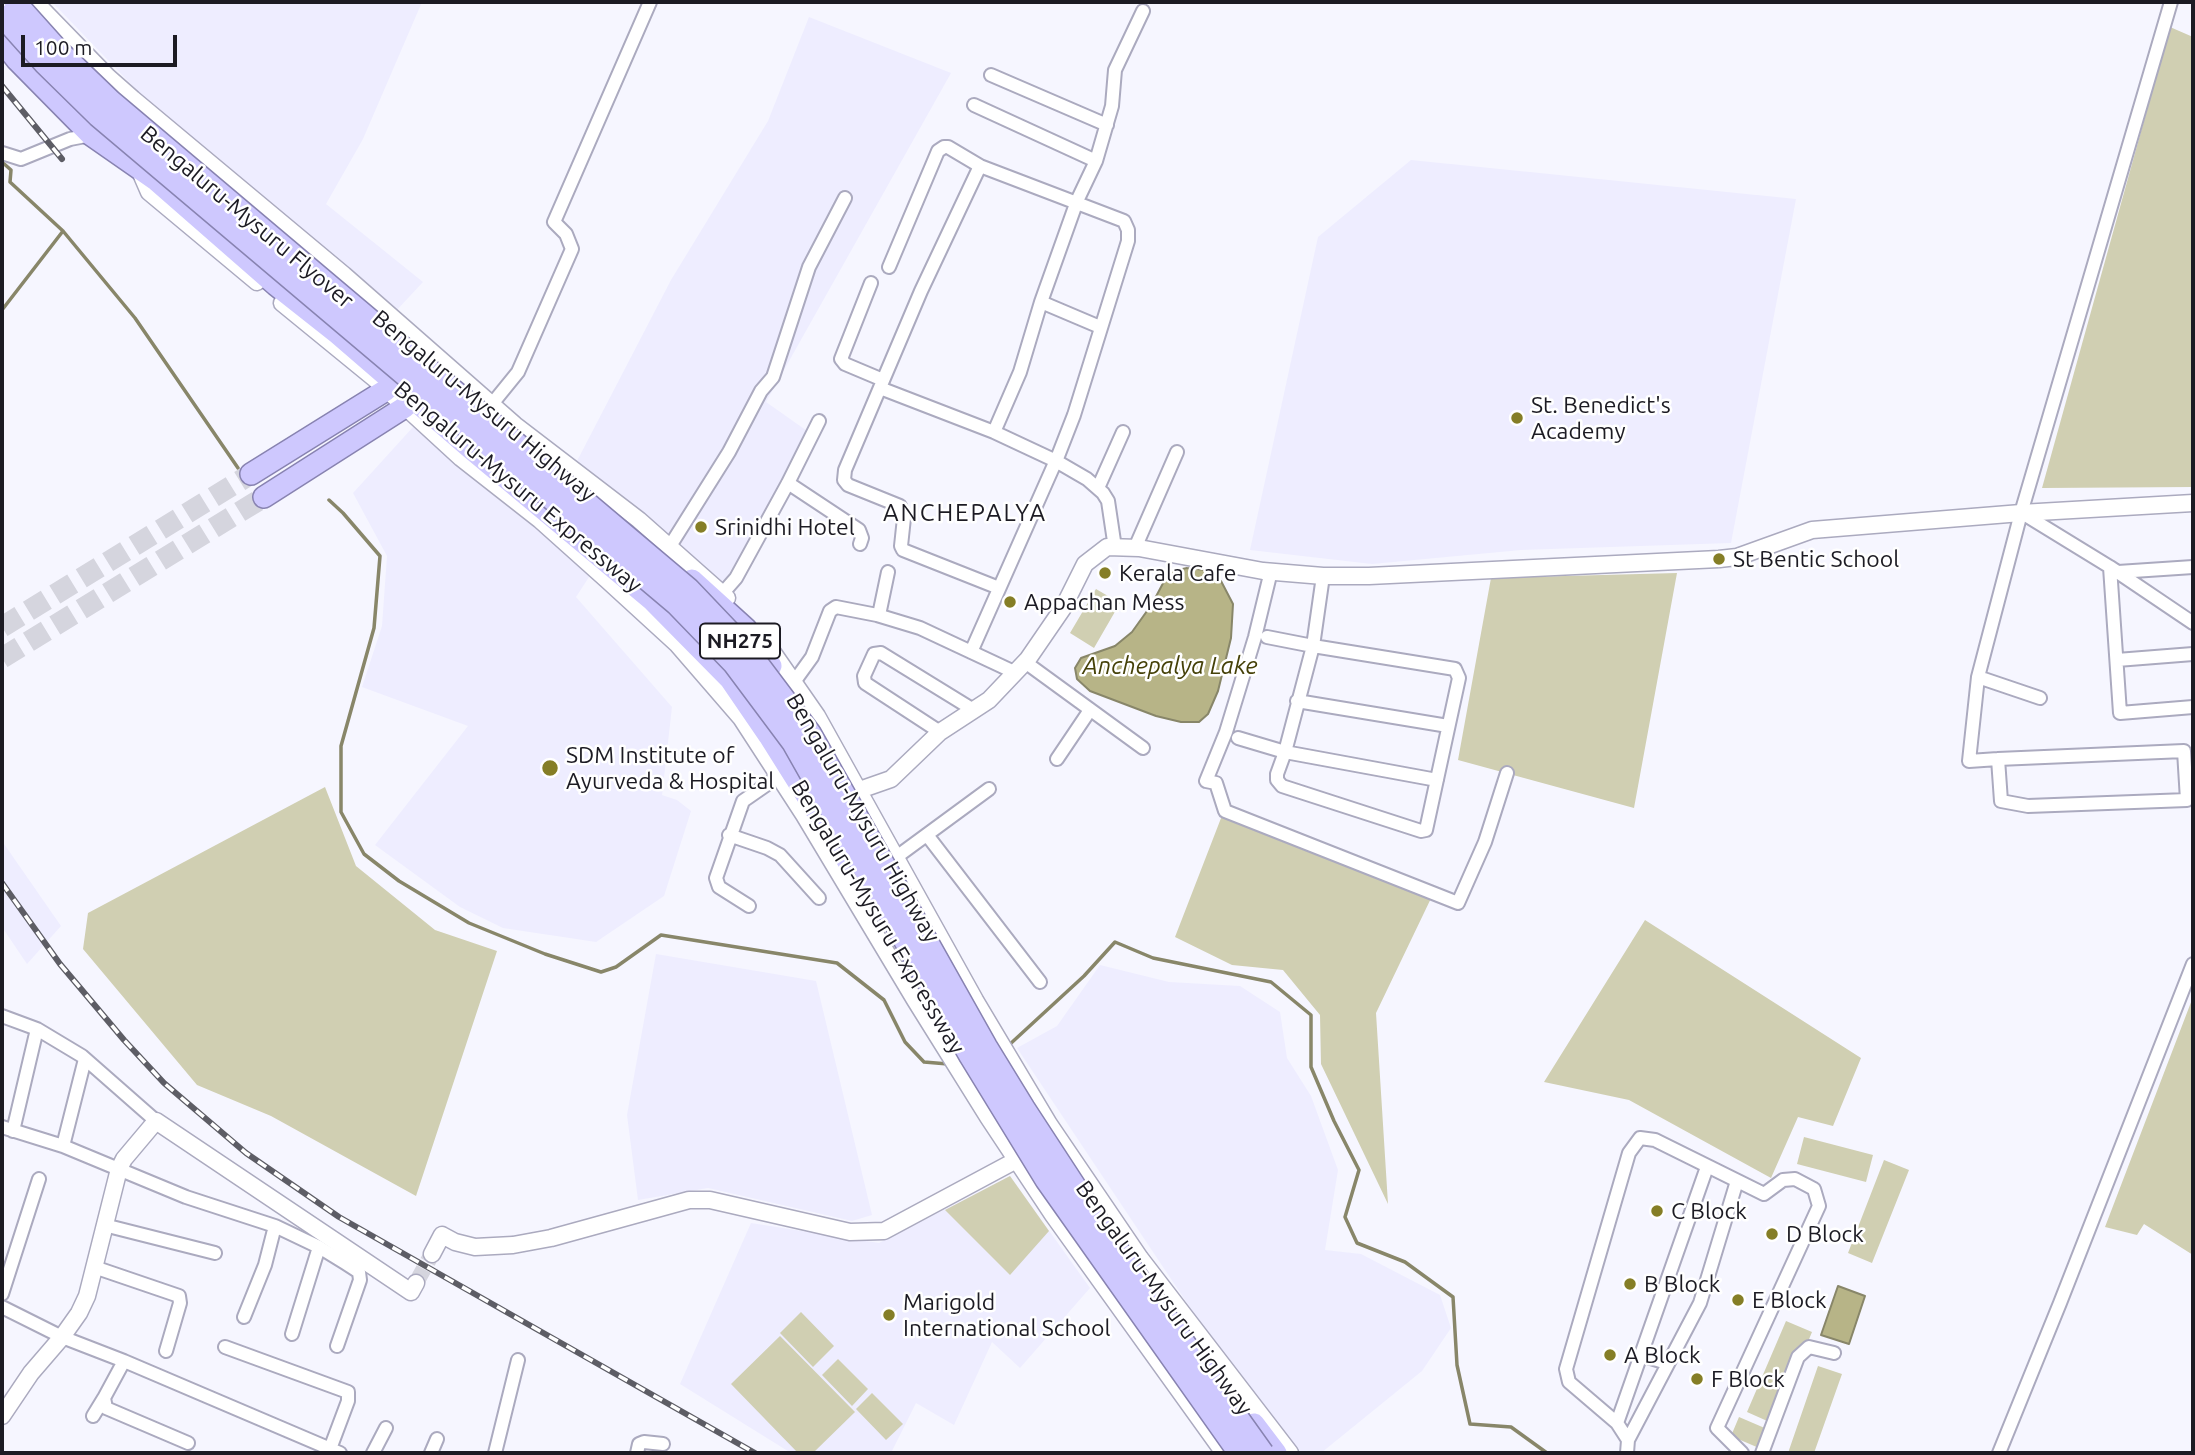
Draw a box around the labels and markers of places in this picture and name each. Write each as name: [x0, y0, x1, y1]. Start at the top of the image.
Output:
place label: St. Benedict's Academy: [1531, 391, 1671, 445]
marker: St. Benedict's Academy: [1509, 410, 1525, 426]
place label: Srinidhi Hotel: [715, 513, 855, 541]
marker: Srinidhi Hotel: [693, 519, 709, 535]
place label: St Bentic School: [1733, 545, 1899, 573]
marker: St Bentic School: [1711, 551, 1727, 567]
place label: Kerala Cafe: [1119, 559, 1236, 587]
marker: Kerala Cafe: [1097, 565, 1113, 581]
place label: Appachan Mess: [1024, 588, 1184, 616]
marker: Appachan Mess: [1002, 594, 1018, 610]
place label: SDM Institute of Ayurveda & Hospital: [566, 741, 774, 795]
marker: SDM Institute of Ayurveda & Hospital: [540, 758, 560, 778]
place label: C Block: [1671, 1197, 1747, 1225]
marker: C Block: [1649, 1203, 1665, 1219]
place label: D Block: [1786, 1220, 1864, 1248]
marker: D Block: [1764, 1226, 1780, 1242]
place label: B Block: [1644, 1270, 1720, 1298]
marker: B Block: [1622, 1276, 1638, 1292]
place label: E Block: [1752, 1286, 1827, 1314]
place label: Marigold International School: [903, 1288, 1111, 1342]
marker: E Block: [1730, 1292, 1746, 1308]
marker: Marigold International School: [881, 1307, 897, 1323]
place label: A Block: [1624, 1341, 1701, 1369]
marker: A Block: [1602, 1347, 1618, 1363]
place label: F Block: [1711, 1365, 1785, 1393]
marker: F Block: [1689, 1371, 1705, 1387]

